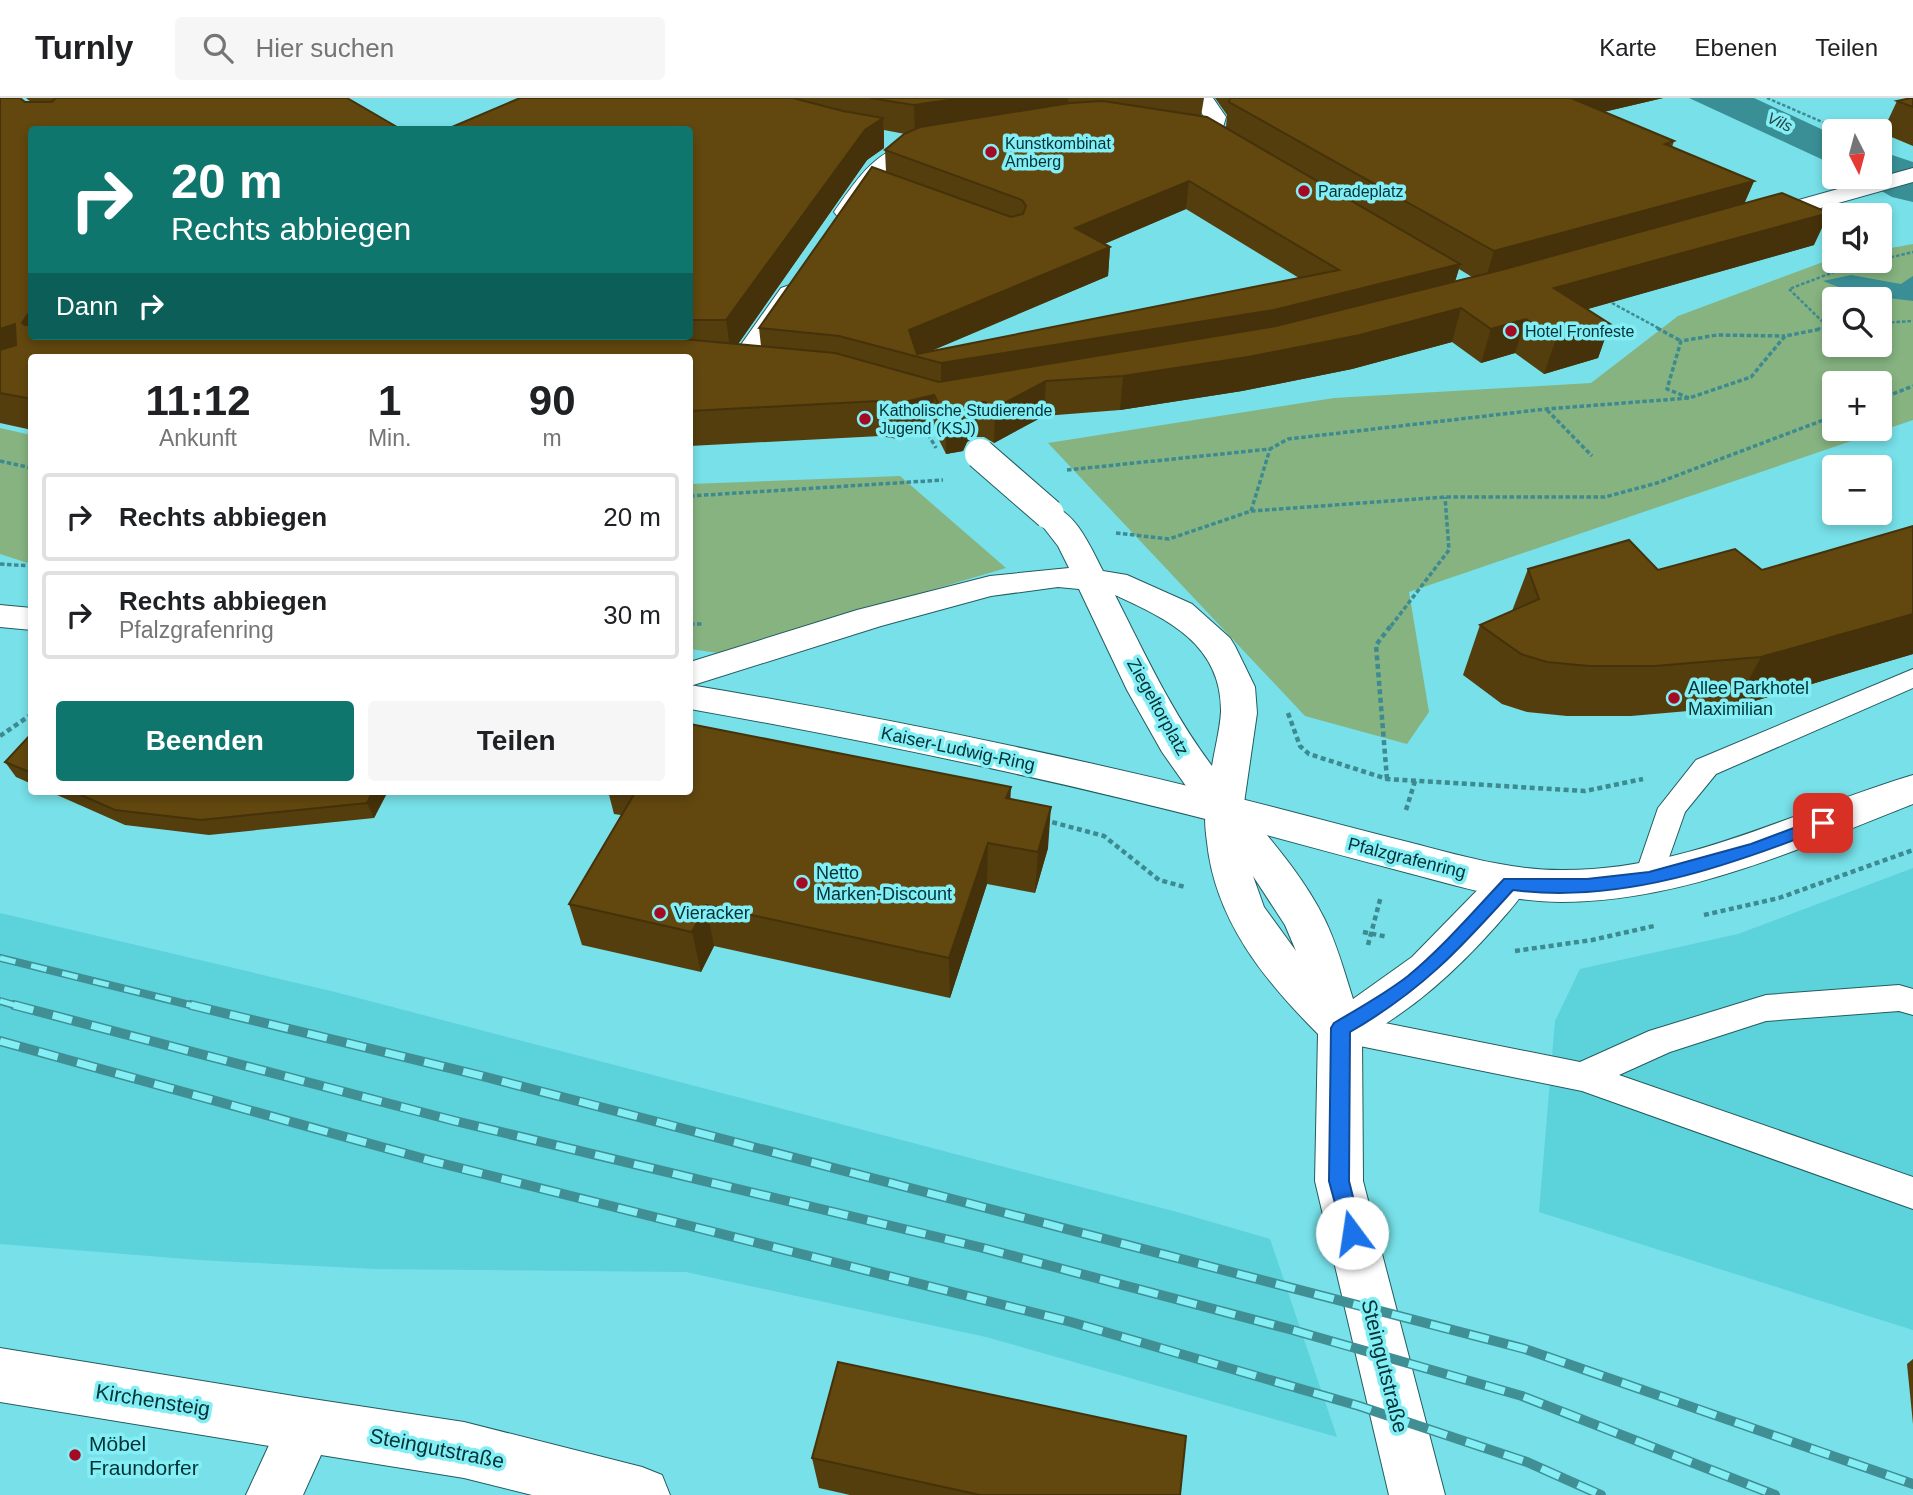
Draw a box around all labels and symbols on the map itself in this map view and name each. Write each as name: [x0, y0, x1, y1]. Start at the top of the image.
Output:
water label: Vils: [1765, 109, 1795, 135]
north arrow: [1822, 119, 1892, 189]
place label: Kunstkombinat Amberg: [1005, 135, 1111, 170]
marker: Kunstkombinat Amberg: [983, 144, 999, 160]
marker: Paradeplatz: [1296, 183, 1312, 199]
place label: Paradeplatz: [1318, 183, 1403, 200]
marker: Hotel Fronfeste: [1503, 323, 1519, 339]
place label: Hotel Fronfeste: [1525, 323, 1634, 340]
place label: Katholische Studierende Jugend (KSJ): [879, 402, 1053, 437]
marker: Katholische Studierende Jugend (KSJ): [857, 411, 873, 427]
street label: Ziegeltorplatz: [1123, 655, 1193, 759]
place label: Allee Parkhotel Maximilian: [1688, 678, 1809, 719]
marker: Allee Parkhotel Maximilian: [1666, 690, 1682, 706]
street label: Kaiser-Ludwig-Ring: [879, 723, 1037, 775]
pin: [1793, 793, 1853, 853]
street label: Pfalzgrafenring: [1346, 834, 1468, 882]
place label: Netto Marken-Discount: [816, 863, 952, 904]
marker: Netto Marken-Discount: [794, 875, 810, 891]
place label: Vieracker: [674, 903, 750, 923]
marker: Vieracker: [652, 905, 668, 921]
position arrow: [1315, 1196, 1389, 1270]
street label: Steingutstraße: [1357, 1297, 1413, 1435]
street label: Kirchensteig: [94, 1380, 212, 1420]
street label: Steingutstraße: [368, 1424, 506, 1472]
place label: Möbel Fraundorfer: [89, 1432, 199, 1479]
marker: Möbel Fraundorfer: [67, 1447, 83, 1463]

